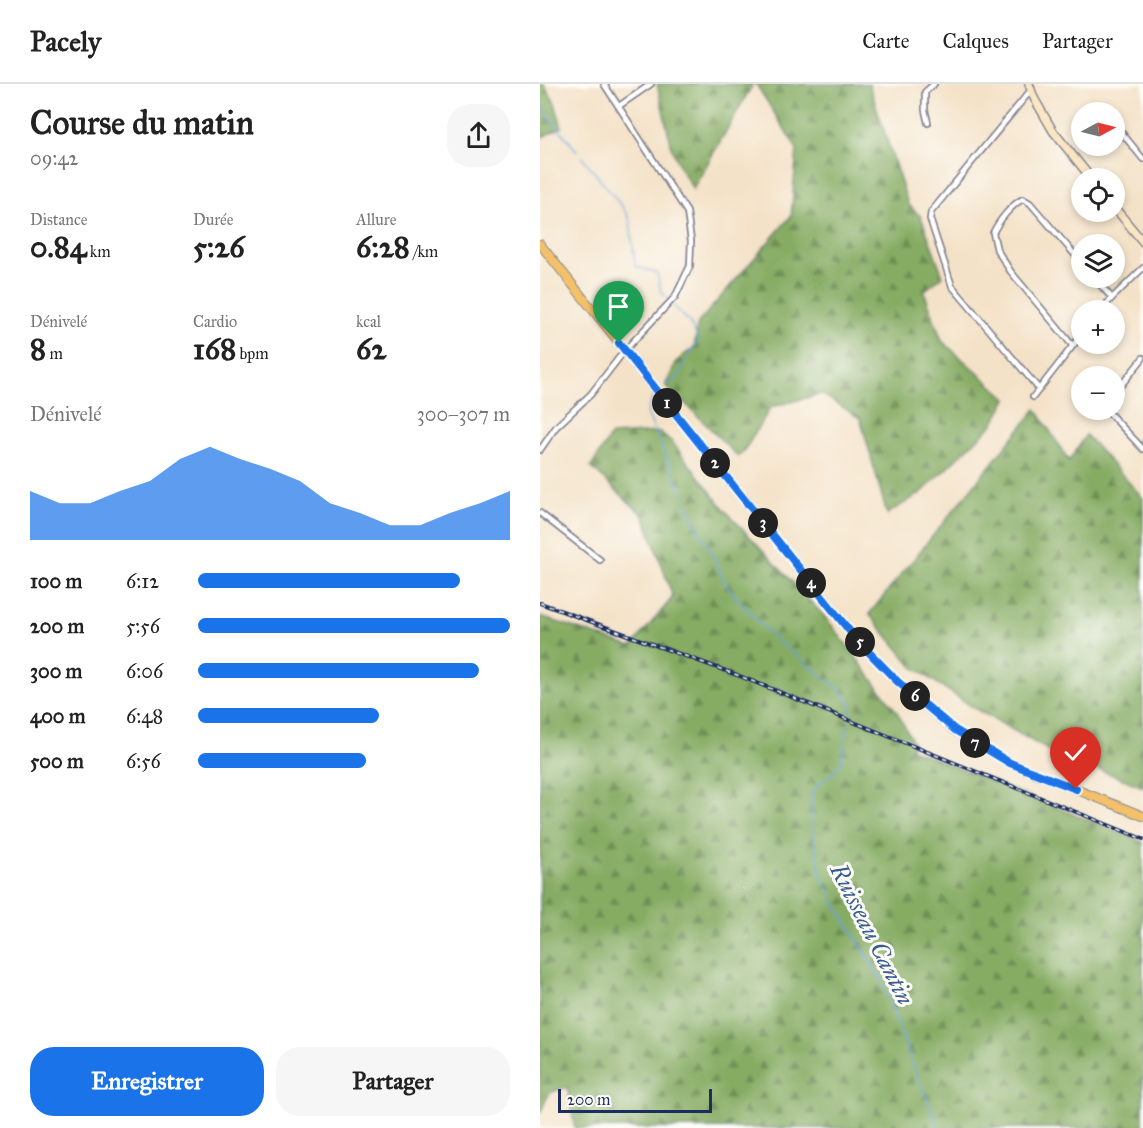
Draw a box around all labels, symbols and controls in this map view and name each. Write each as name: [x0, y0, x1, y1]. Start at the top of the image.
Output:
text: Pacely: [30, 24, 101, 59]
text: Carte: [862, 28, 909, 54]
text: Calques: [942, 28, 1009, 54]
text: Partager: [1042, 28, 1113, 54]
north arrow: [1071, 102, 1125, 156]
map controls: [1071, 102, 1125, 420]
text: Course du matin: [30, 103, 254, 143]
button: share: [447, 104, 510, 167]
text: 09:42: [30, 146, 78, 170]
button: locate: [1071, 168, 1125, 222]
text: Distance: [30, 210, 87, 229]
text: Durée: [193, 210, 233, 229]
text: Allure: [356, 210, 396, 229]
text: 0.84: [30, 229, 86, 265]
text: 5:26: [193, 229, 245, 265]
text: 6:28: [356, 229, 410, 265]
button: layers: [1071, 234, 1125, 288]
text: km: [86, 242, 111, 261]
text: /km: [410, 242, 438, 261]
pin: [593, 281, 644, 343]
icon: arrive: [602, 290, 635, 323]
button: +: [1071, 300, 1125, 354]
text: Dénivelé: [30, 312, 87, 331]
text: Cardio: [193, 312, 237, 331]
text: kcal: [356, 312, 381, 331]
text: 8: [30, 331, 46, 367]
text: 168: [193, 331, 236, 367]
text: 62: [356, 331, 386, 367]
text: m: [46, 344, 63, 363]
text: bpm: [236, 344, 269, 363]
button: −: [1071, 366, 1125, 420]
pin: 1: [652, 388, 682, 418]
text: 1: [664, 393, 670, 412]
text: Dénivelé: [30, 402, 102, 426]
text: 300–307 m: [417, 402, 510, 426]
pin: 2: [700, 448, 730, 478]
text: 2: [711, 453, 719, 472]
pin: 3: [748, 508, 778, 538]
text: 3: [760, 513, 766, 532]
pin: 4: [796, 568, 826, 598]
text: 100 m: [30, 569, 82, 593]
text: 6:12: [126, 569, 159, 593]
text: 4: [807, 573, 815, 592]
text: 200 m: [30, 614, 84, 638]
text: 5:56: [126, 614, 160, 638]
pin: 5: [845, 627, 875, 657]
text: 5: [856, 632, 864, 651]
text: 300 m: [30, 659, 82, 683]
text: 6:06: [126, 659, 163, 683]
pin: 6: [900, 681, 930, 711]
text: 6: [911, 686, 919, 705]
text: 400 m: [30, 704, 86, 728]
text: 6:48: [126, 704, 163, 728]
pin: [1050, 727, 1101, 789]
pin: 7: [960, 728, 990, 758]
text: 7: [971, 733, 979, 752]
icon: check: [1059, 736, 1092, 769]
text: 500 m: [30, 749, 84, 773]
text: 6:56: [126, 749, 161, 773]
water label: Ruisseau Cantin: [823, 857, 921, 1010]
button: Enregistrer: [30, 1047, 264, 1116]
button: Partager: [276, 1047, 510, 1116]
scale bar: [558, 1086, 712, 1114]
text: 200 m: [567, 1090, 610, 1109]

